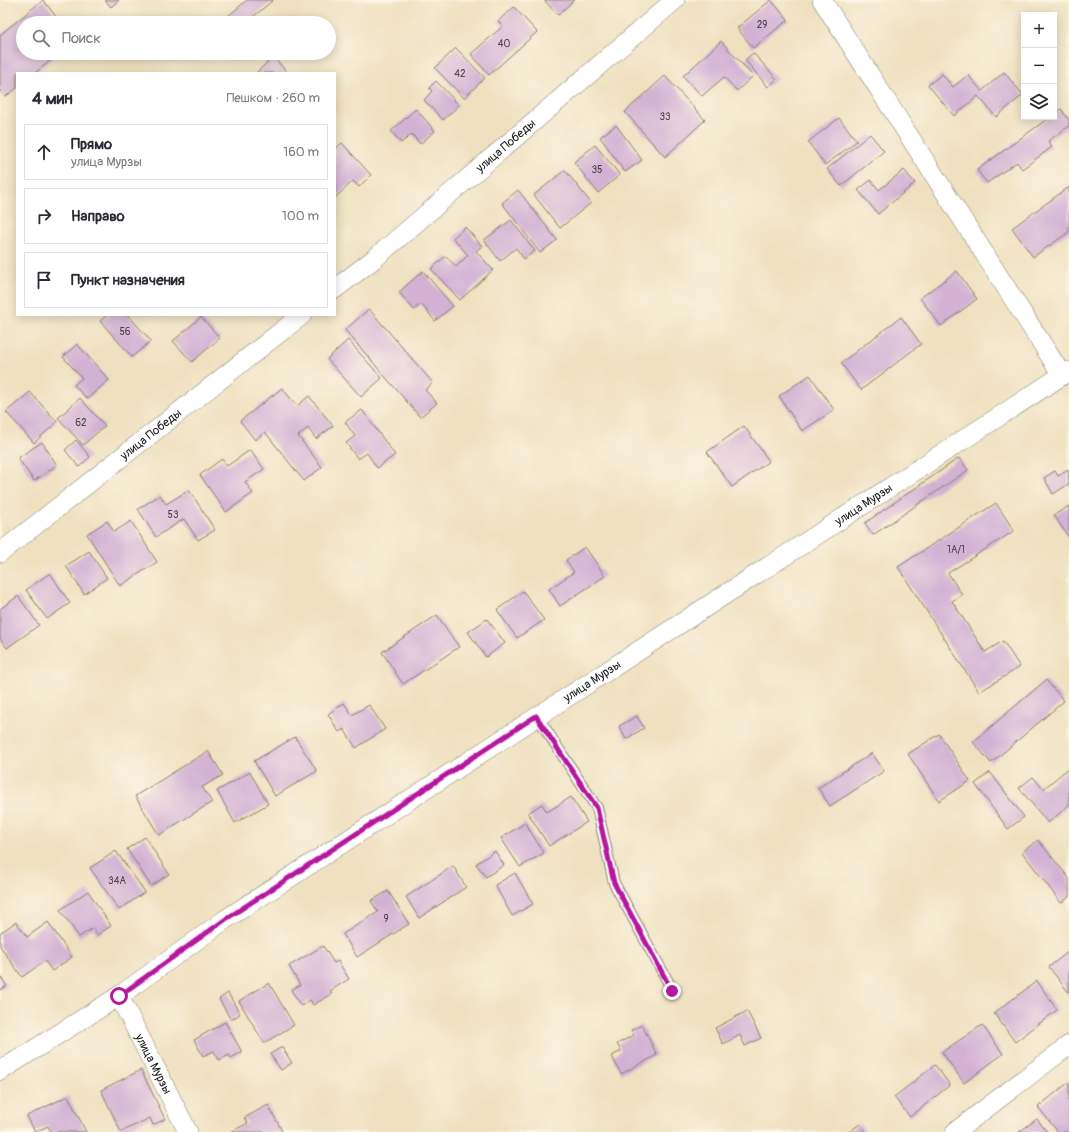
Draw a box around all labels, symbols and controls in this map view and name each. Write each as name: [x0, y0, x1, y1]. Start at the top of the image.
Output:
map controls: [1021, 12, 1057, 120]
button: +: [1021, 12, 1057, 48]
search box: [16, 16, 336, 60]
house number: 29: [757, 19, 767, 31]
icon: search: [30, 27, 52, 49]
text: Поиск: [62, 29, 101, 48]
house number: 40: [498, 38, 510, 50]
button: −: [1021, 48, 1057, 84]
house number: 42: [454, 68, 466, 80]
button: layers: [1021, 84, 1057, 120]
text: 4 мин: [32, 88, 73, 109]
text: Пешком · 260 m: [226, 90, 320, 106]
house number: 33: [659, 111, 671, 123]
street label: улица Победы: [472, 116, 539, 176]
text: Прямо: [71, 135, 112, 154]
icon: ahead: [33, 141, 55, 163]
text: 160 m: [283, 144, 319, 160]
text: улица Мурзы: [71, 154, 142, 170]
house number: 35: [592, 164, 603, 176]
icon: right: [33, 205, 55, 227]
text: Направо: [71, 207, 125, 226]
text: 100 m: [282, 208, 319, 224]
icon: arrive: [33, 269, 55, 291]
text: Пункт назначения: [71, 271, 185, 290]
house number: 56: [119, 326, 131, 338]
street label: улица Победы: [117, 406, 185, 464]
house number: 62: [75, 417, 87, 429]
street label: улица Мурзы: [832, 481, 896, 530]
house number: 53: [168, 509, 179, 521]
house number: 1А/1: [947, 544, 965, 556]
street label: улица Мурзы: [560, 657, 624, 706]
house number: 34А: [108, 875, 126, 887]
house number: 9: [383, 913, 389, 925]
route end: [663, 982, 681, 1000]
route start: [110, 987, 128, 1005]
street label: улица Мурзы: [131, 1031, 175, 1097]

